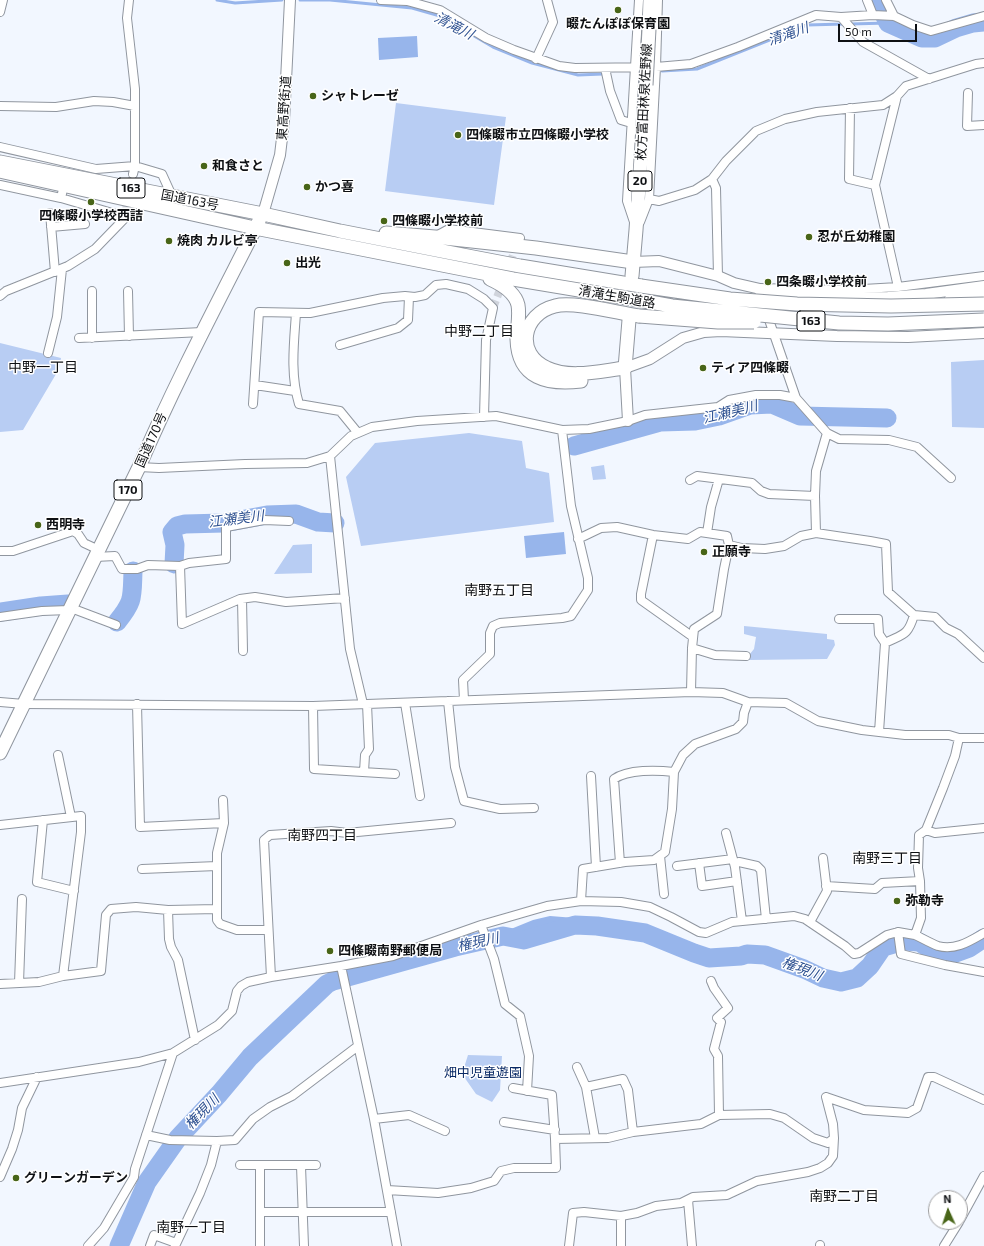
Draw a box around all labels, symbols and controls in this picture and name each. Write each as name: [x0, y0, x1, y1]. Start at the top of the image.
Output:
marker: 畷たんぽぽ保育園: [613, 5, 623, 15]
water label: 清滝川: [431, 9, 477, 43]
place label: 畷たんぽぽ保育園: [566, 16, 670, 32]
scale bar: [840, 16, 919, 42]
water label: 清滝川: [765, 19, 811, 49]
text: 50 m: [845, 24, 872, 38]
street label: 枚方富田林泉佐野線: [633, 43, 655, 161]
street label: 東高野街道: [274, 75, 294, 141]
place label: シャトレーゼ: [321, 88, 399, 104]
marker: シャトレーゼ: [308, 91, 318, 101]
place label: 四條畷市立四條畷小学校: [466, 127, 609, 143]
marker: 四條畷市立四條畷小学校: [453, 130, 463, 140]
place label: 和食さと: [212, 158, 264, 174]
marker: 和食さと: [199, 161, 209, 171]
road number: 20: [628, 171, 652, 191]
road number: 163: [117, 178, 145, 198]
place label: かつ喜: [315, 179, 354, 195]
marker: かつ喜: [302, 182, 312, 192]
street label: 国道163号: [160, 187, 220, 213]
marker: 四條畷小学校西詰: [86, 197, 96, 207]
place label: 四條畷小学校西詰: [39, 208, 143, 224]
place label: 四條畷小学校前: [392, 213, 483, 229]
marker: 四條畷小学校前: [379, 216, 389, 226]
place label: 忍が丘幼稚園: [817, 229, 895, 245]
marker: 忍が丘幼稚園: [804, 232, 814, 242]
place label: 焼肉 カルビ亭: [177, 233, 258, 249]
marker: 焼肉 カルビ亭: [164, 236, 174, 246]
place label: 出光: [295, 255, 321, 271]
marker: 出光: [282, 258, 292, 268]
place label: 四条畷小学校前: [776, 274, 867, 290]
marker: 四条畷小学校前: [763, 277, 773, 287]
street label: 清滝生駒道路: [577, 283, 657, 311]
road number: 163: [797, 311, 825, 331]
district label: 中野二丁目: [444, 323, 514, 339]
district label: 中野一丁目: [8, 359, 78, 375]
place label: ティア四條畷: [711, 360, 789, 376]
marker: ティア四條畷: [698, 363, 708, 373]
water label: 江瀬美川: [701, 397, 759, 427]
street label: 国道170号: [132, 410, 170, 470]
road number: 170: [114, 480, 142, 500]
water label: 江瀬美川: [207, 507, 265, 531]
place label: 西明寺: [46, 517, 85, 533]
marker: 西明寺: [33, 520, 43, 530]
place label: 正願寺: [712, 544, 751, 560]
marker: 正願寺: [699, 547, 709, 557]
district label: 南野五丁目: [464, 582, 534, 598]
district label: 南野四丁目: [287, 827, 357, 843]
district label: 南野三丁目: [852, 850, 922, 866]
place label: 弥勒寺: [905, 893, 944, 909]
marker: 弥勒寺: [892, 896, 902, 906]
water label: 権現川: [456, 929, 500, 955]
place label: 四條畷南野郵便局: [338, 943, 442, 959]
marker: 四條畷南野郵便局: [325, 946, 335, 956]
water label: 権現川: [779, 954, 825, 984]
park label: 畑中児童遊園: [444, 1065, 522, 1081]
water label: 権現川: [181, 1091, 223, 1133]
place label: グリーンガーデン: [24, 1170, 128, 1186]
marker: グリーンガーデン: [11, 1173, 21, 1183]
district label: 南野二丁目: [809, 1188, 879, 1204]
north arrow: [928, 1190, 968, 1230]
text: N: [943, 1192, 952, 1205]
district label: 南野一丁目: [156, 1219, 226, 1235]

